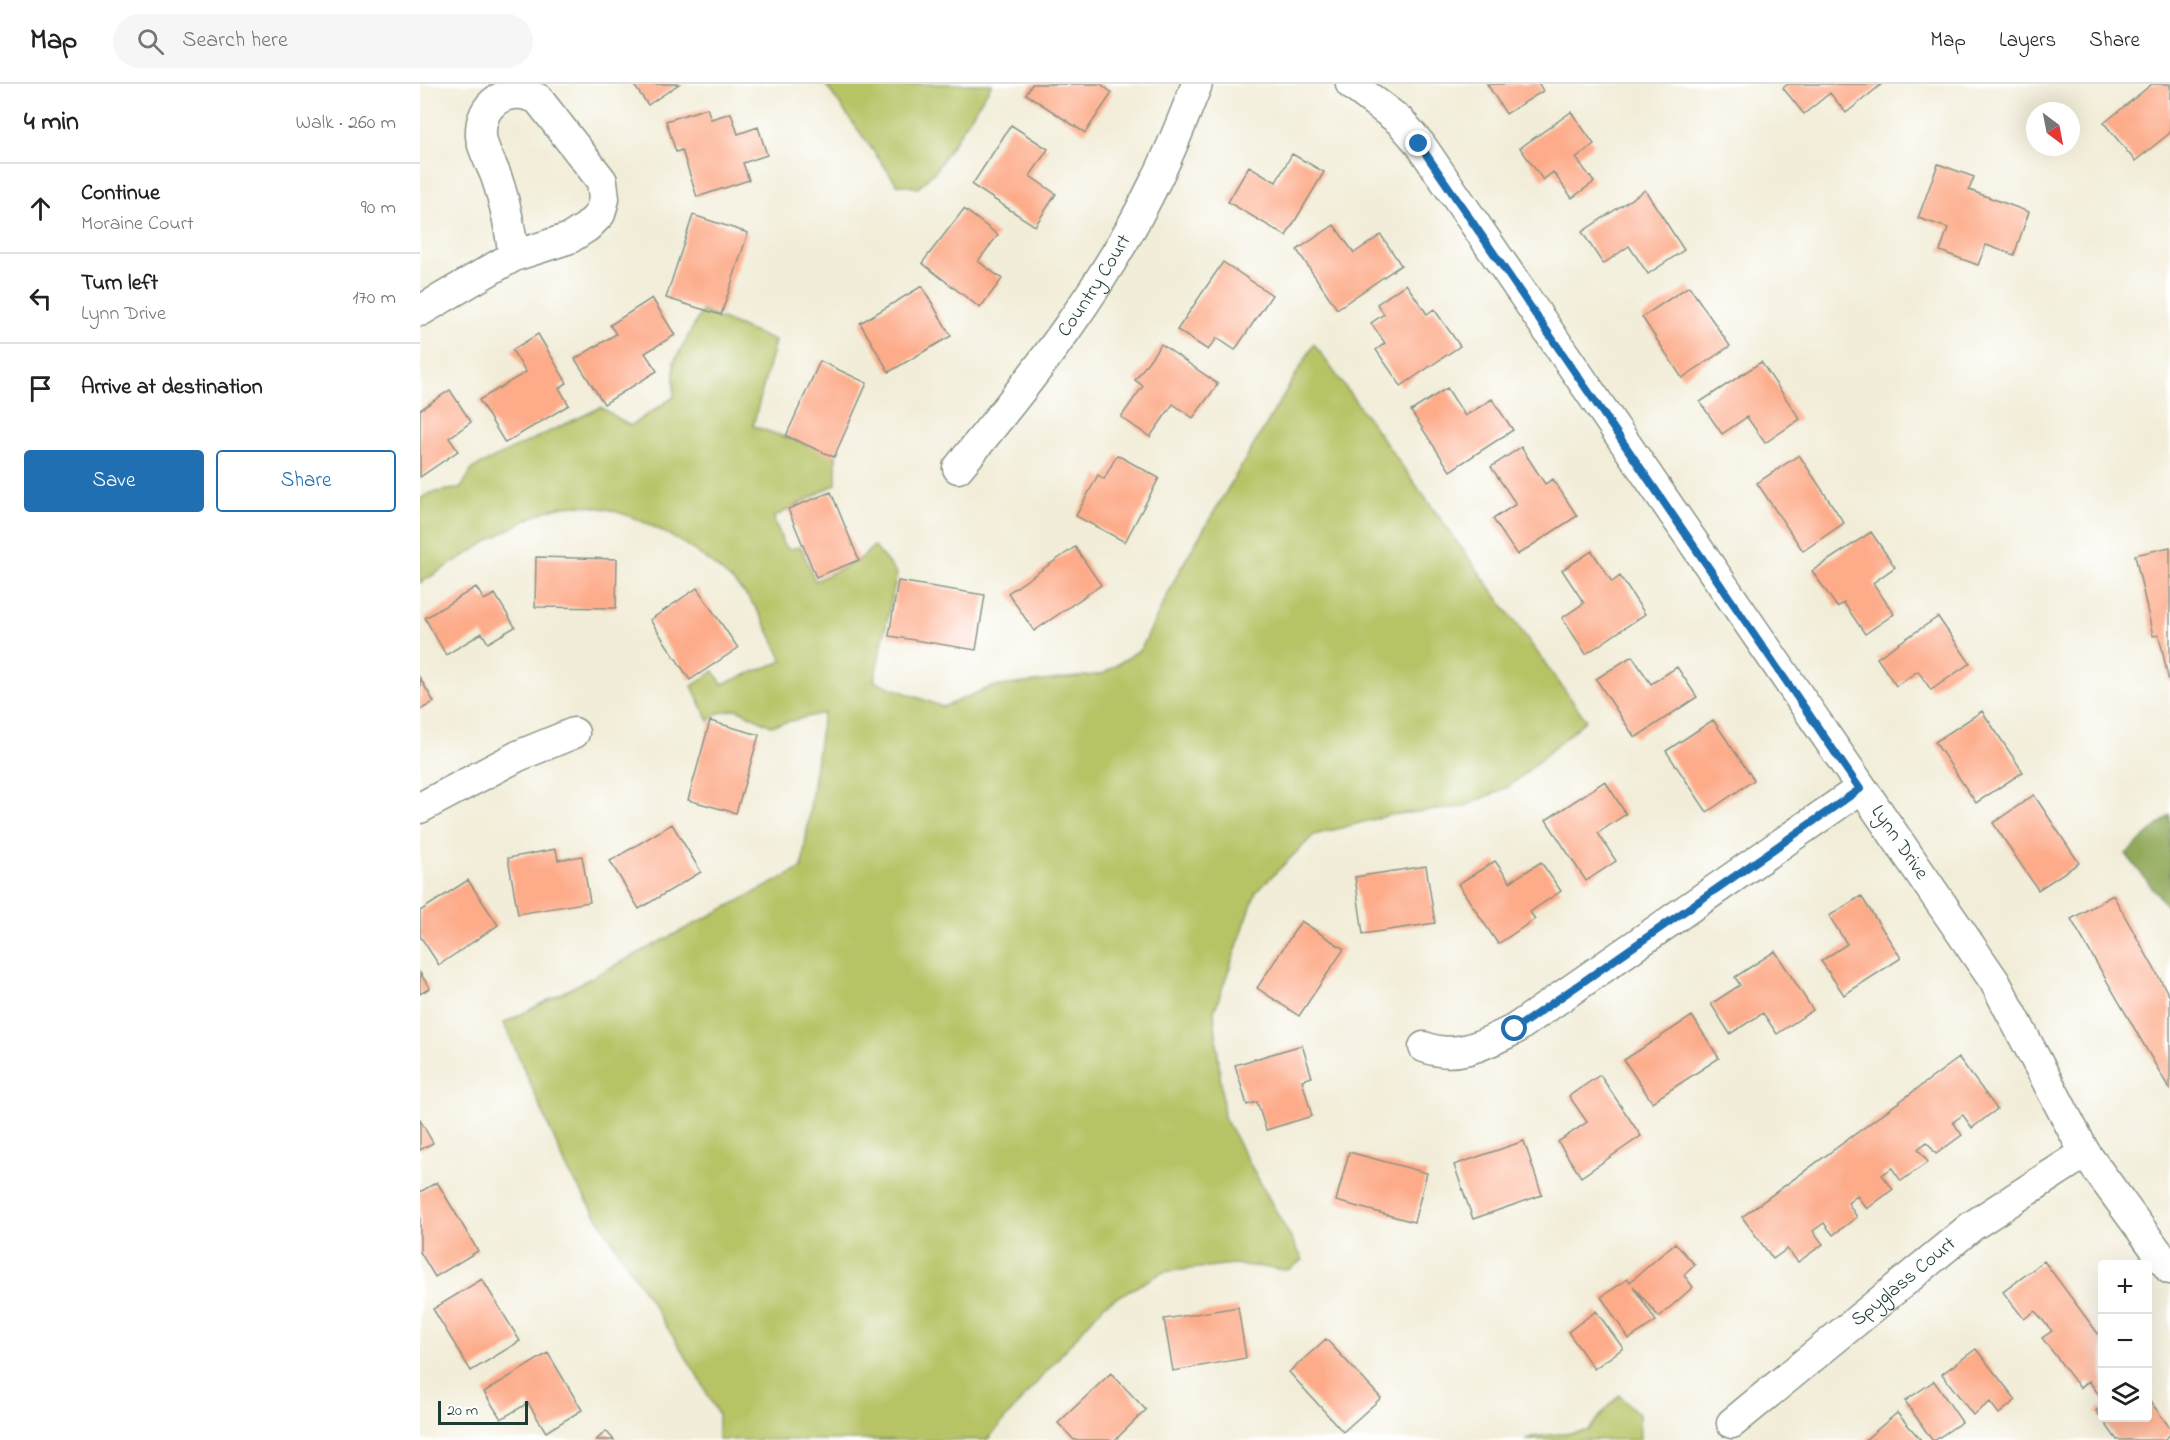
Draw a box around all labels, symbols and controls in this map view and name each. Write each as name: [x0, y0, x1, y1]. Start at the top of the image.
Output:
search box: [113, 14, 533, 68]
text: Map: [30, 21, 77, 62]
icon: search: [134, 25, 167, 58]
text: Search here: [182, 25, 288, 57]
text: Map: [1930, 26, 1966, 56]
text: Layers: [1999, 26, 2056, 56]
text: Share: [2089, 26, 2140, 56]
north arrow: [2026, 102, 2080, 156]
text: 4 min: [24, 104, 79, 142]
text: Walk · 260 m: [295, 109, 396, 138]
route end: [1405, 130, 1431, 156]
text: Continue: [81, 178, 160, 210]
icon: ahead: [24, 192, 57, 225]
text: 90 m: [361, 194, 396, 223]
text: Moraine Court: [81, 210, 194, 239]
street label: Country Court: [1051, 229, 1139, 343]
text: Turn left: [81, 268, 158, 300]
icon: left: [24, 282, 57, 315]
text: 170 m: [352, 284, 396, 313]
text: Lynn Drive: [81, 300, 166, 329]
icon: arrive: [24, 372, 57, 405]
text: Arrive at destination: [81, 372, 263, 404]
button: Save: [24, 450, 204, 512]
button: Share: [216, 450, 396, 512]
street label: Lynn Drive: [1863, 799, 1935, 886]
route start: [1501, 1015, 1527, 1041]
street label: Spyglass Court: [1845, 1230, 1963, 1334]
map controls: [2098, 1260, 2152, 1422]
button: +: [2098, 1260, 2152, 1314]
button: −: [2098, 1314, 2152, 1368]
button: layers: [2098, 1368, 2152, 1422]
scale bar: [438, 1398, 528, 1426]
text: 20 m: [447, 1399, 478, 1423]

